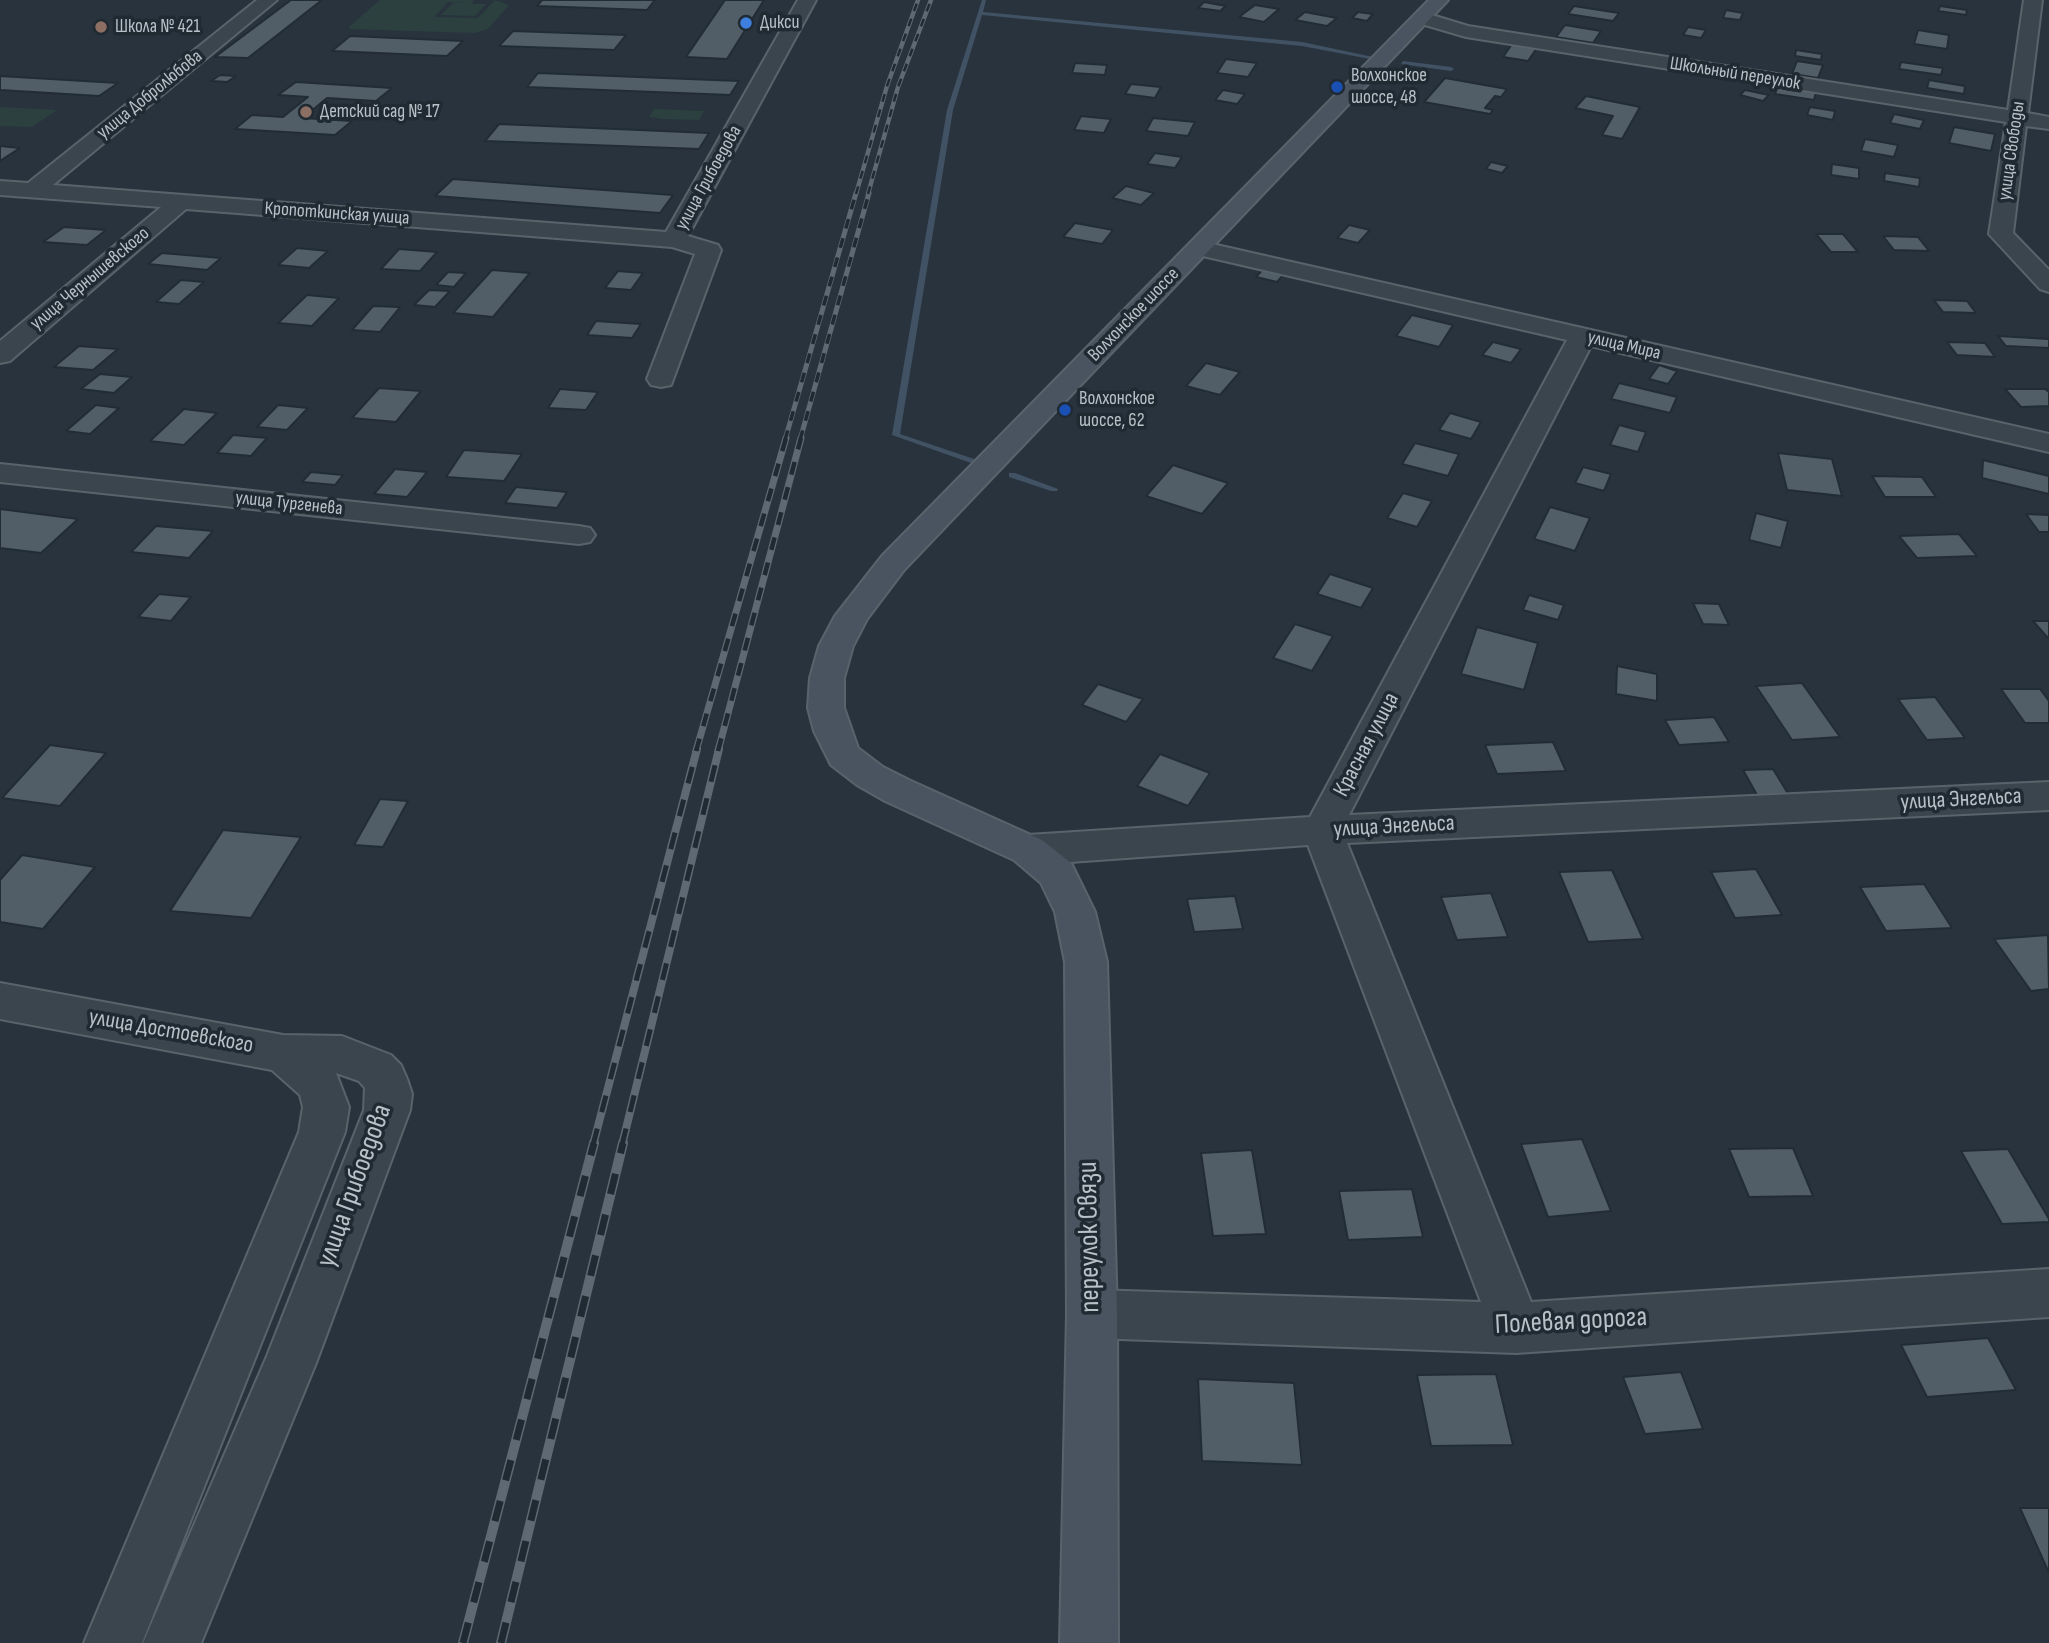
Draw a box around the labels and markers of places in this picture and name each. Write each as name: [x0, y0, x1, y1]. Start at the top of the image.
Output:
place label: Дикси: [760, 12, 800, 34]
marker: Дикси: [738, 15, 754, 31]
place label: Школа № 421: [115, 16, 200, 38]
marker: Школа № 421: [93, 19, 109, 35]
place label: Волхонское шоссе, 48: [1351, 65, 1427, 109]
marker: Волхонское шоссе, 48: [1329, 79, 1345, 95]
place label: Детский сад № 17: [320, 101, 440, 123]
marker: Детский сад № 17: [298, 104, 314, 120]
place label: Волхонское шоссе, 62: [1079, 388, 1155, 432]
marker: Волхонское шоссе, 62: [1057, 402, 1073, 418]

